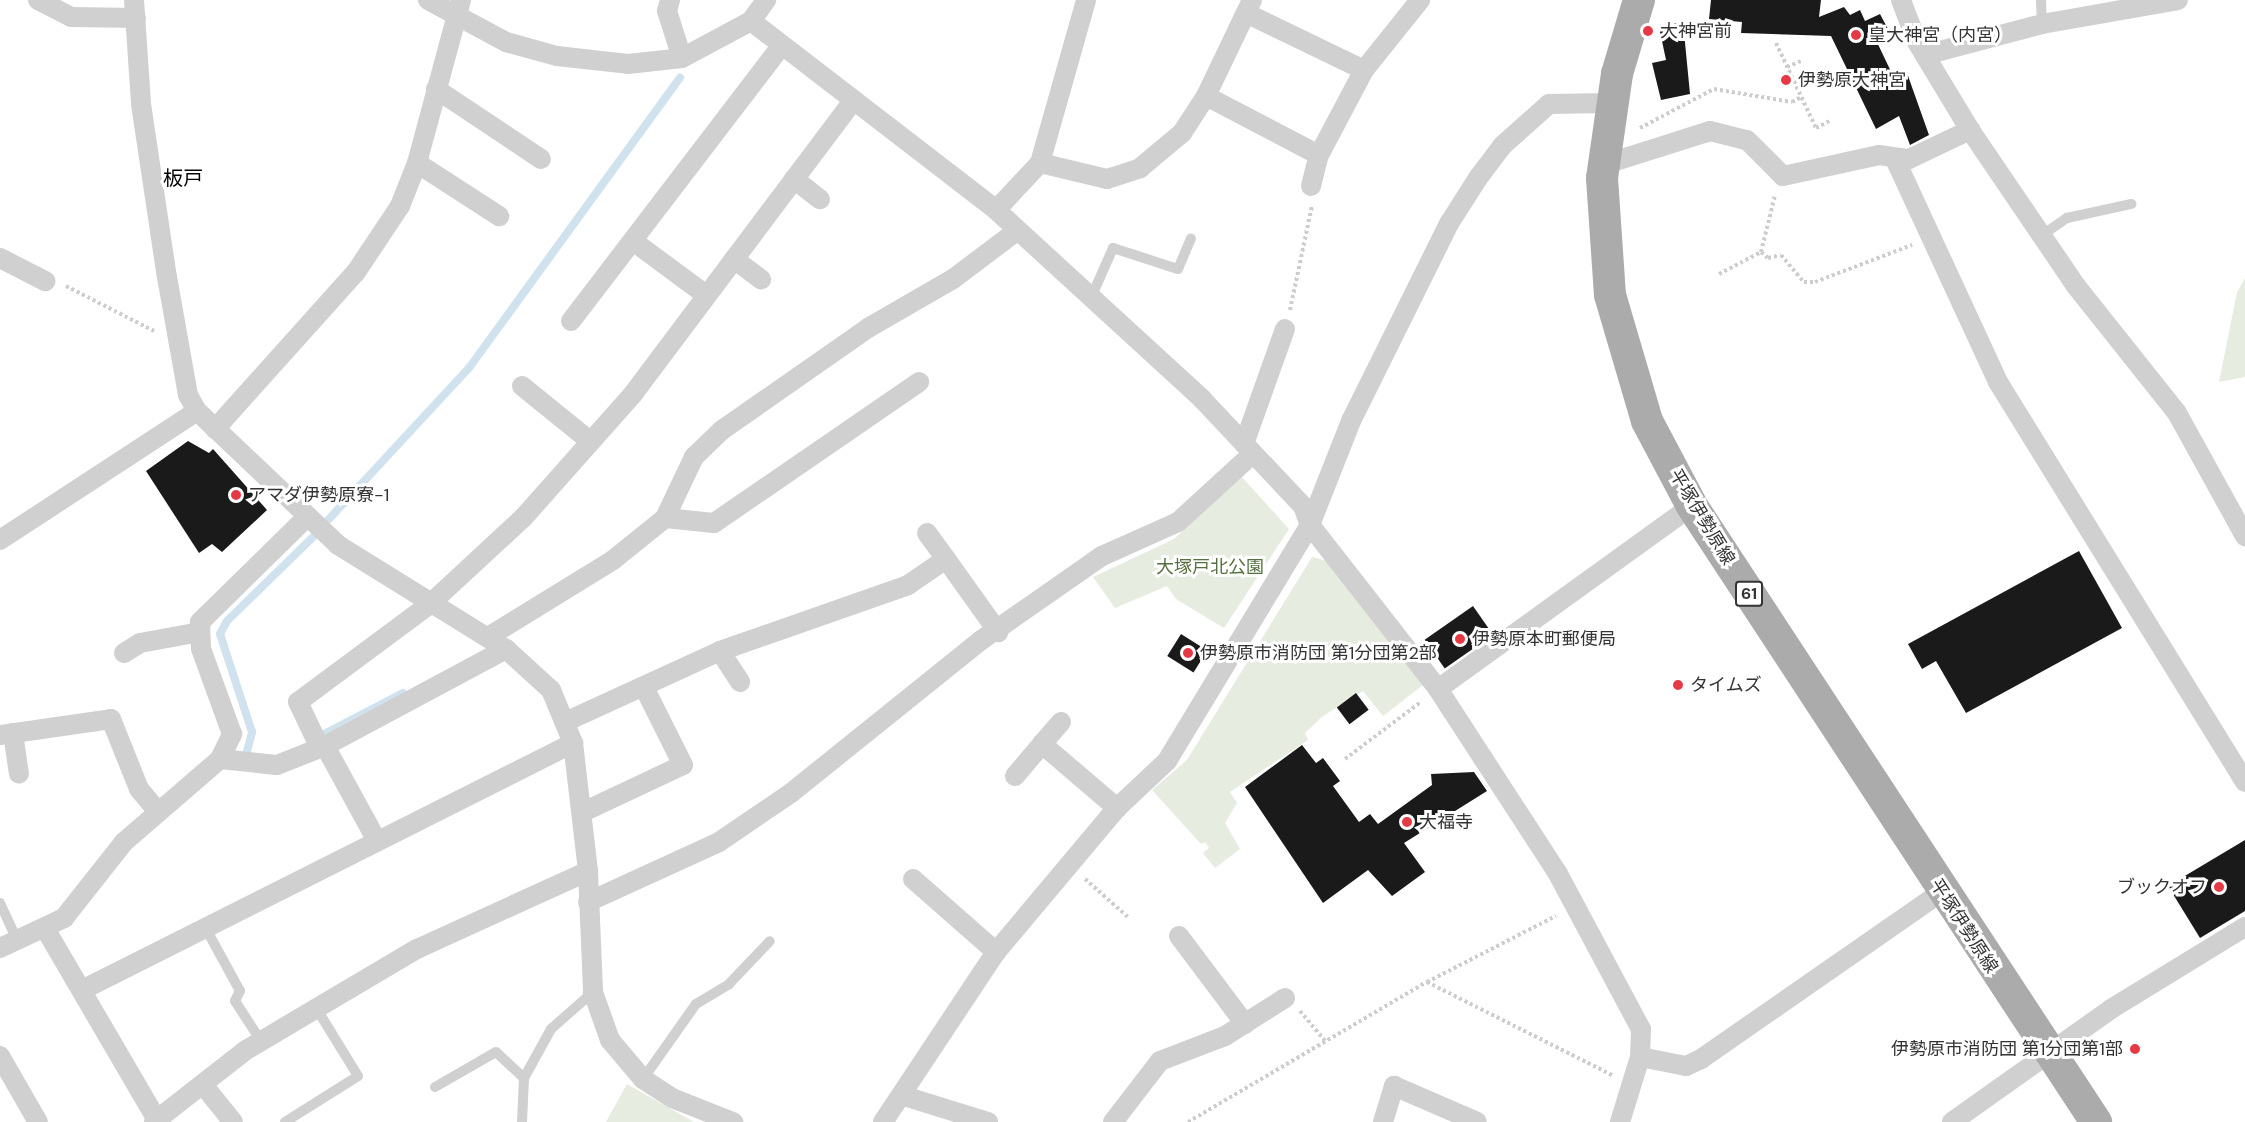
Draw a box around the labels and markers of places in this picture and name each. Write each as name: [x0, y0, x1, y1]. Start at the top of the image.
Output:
place label: 大神宮前: [1660, 20, 1732, 42]
marker: 大神宮前: [1641, 24, 1655, 38]
place label: 皇大神宮（内宮）: [1868, 24, 2012, 46]
marker: 皇大神宮（内宮）: [1849, 28, 1863, 42]
place label: 伊勢原大神宮: [1798, 69, 1906, 91]
marker: 伊勢原大神宮: [1779, 73, 1793, 87]
place label: アマダ伊勢原寮-1: [248, 484, 389, 506]
marker: アマダ伊勢原寮-1: [229, 488, 243, 502]
place label: 伊勢原本町郵便局: [1472, 628, 1616, 650]
marker: 伊勢原本町郵便局: [1453, 632, 1467, 646]
place label: 伊勢原市消防団 第1分団第2部: [1200, 642, 1437, 664]
marker: 伊勢原市消防団 第1分団第2部: [1181, 646, 1195, 660]
place label: タイムズ: [1690, 674, 1762, 696]
marker: タイムズ: [1671, 678, 1685, 692]
place label: 大福寺: [1419, 811, 1473, 833]
marker: 大福寺: [1400, 815, 1414, 829]
place label: ブックオフ: [2117, 876, 2207, 898]
marker: ブックオフ: [2212, 880, 2226, 894]
place label: 伊勢原市消防団 第1分団第1部: [1891, 1038, 2123, 1060]
marker: 伊勢原市消防団 第1分団第1部: [2128, 1042, 2142, 1056]

